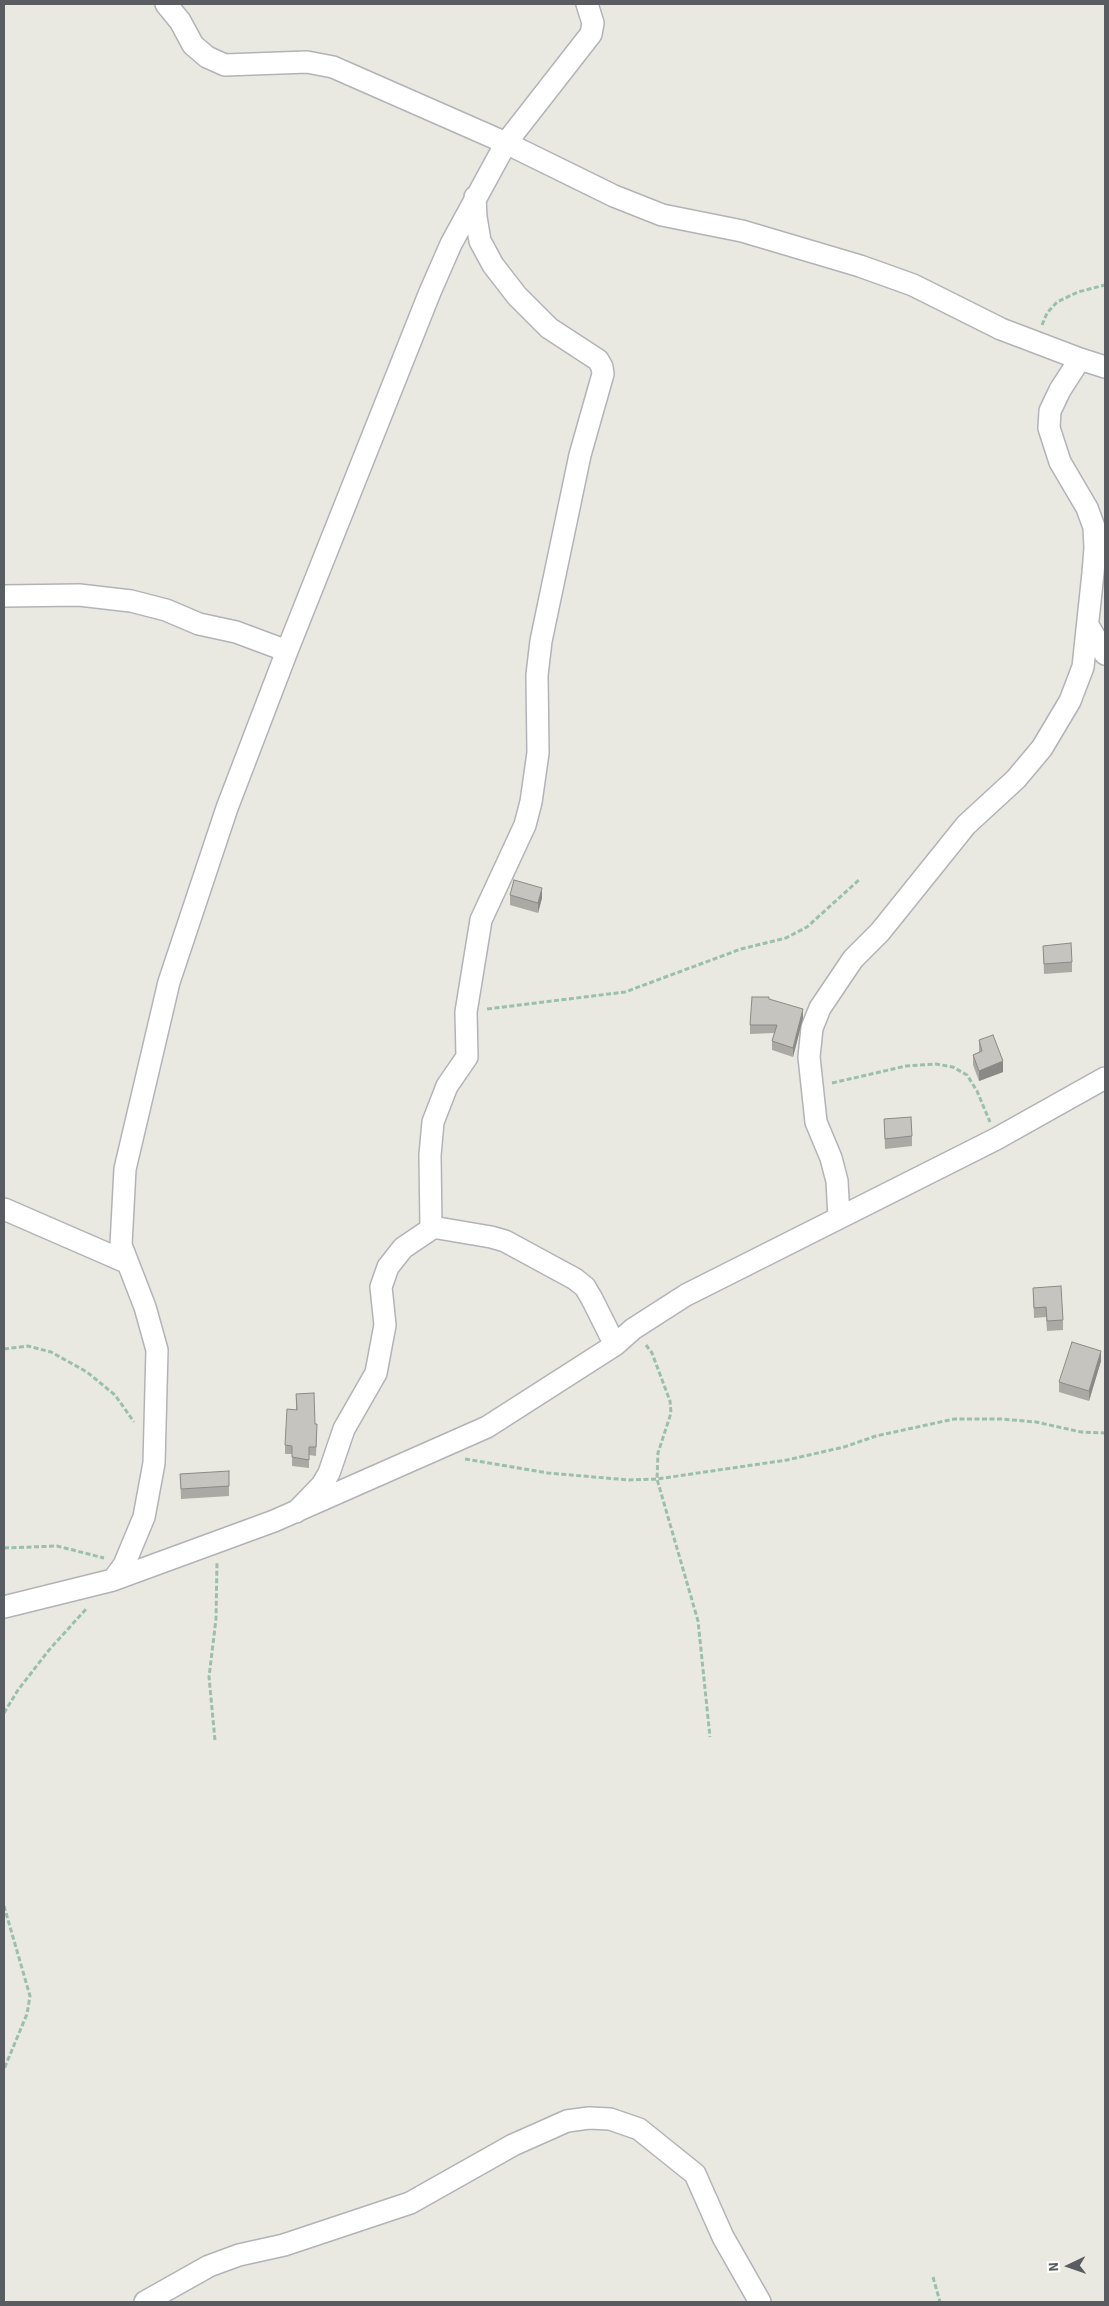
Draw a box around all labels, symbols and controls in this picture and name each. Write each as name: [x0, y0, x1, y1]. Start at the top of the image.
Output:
north arrow: [1044, 2241, 1094, 2291]
text: N: [1044, 2262, 1064, 2272]

